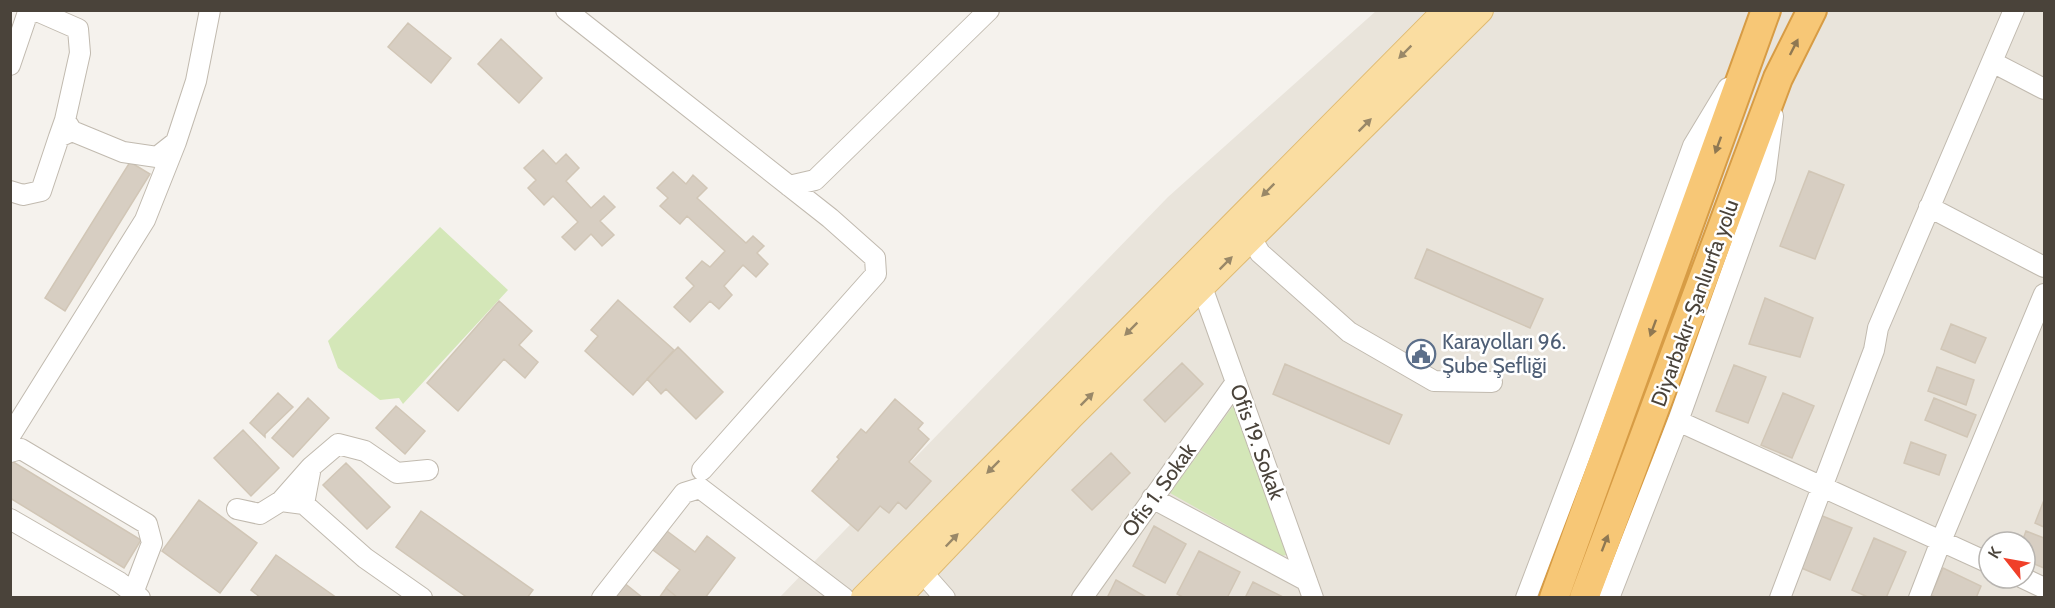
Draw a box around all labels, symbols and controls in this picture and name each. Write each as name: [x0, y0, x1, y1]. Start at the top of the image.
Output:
one-way arrow: [1789, 38, 1798, 55]
one-way arrow: [1398, 45, 1413, 59]
one-way arrow: [1357, 119, 1371, 133]
one-way arrow: [1713, 136, 1723, 154]
one-way arrow: [1261, 183, 1275, 198]
street label: Diyarbakır-Şanlıurfa yolu: [1645, 196, 1744, 410]
one-way arrow: [1219, 256, 1233, 270]
one-way arrow: [1647, 319, 1657, 337]
one-way arrow: [1124, 321, 1138, 335]
place label: Karayolları 96. Şube Şefliği: [1442, 329, 1566, 378]
public building icon: Karayolları 96. Şube Şefliği: [1405, 338, 1437, 370]
street label: Ofis 19. Sokak: [1225, 381, 1290, 503]
one-way arrow: [1080, 393, 1094, 407]
street label: Ofis 1. Sokak: [1116, 438, 1201, 541]
one-way arrow: [987, 460, 1001, 474]
north arrow: [1977, 530, 2037, 590]
one-way arrow: [945, 533, 958, 548]
one-way arrow: [1601, 534, 1610, 552]
text: K: [1984, 543, 2005, 562]

